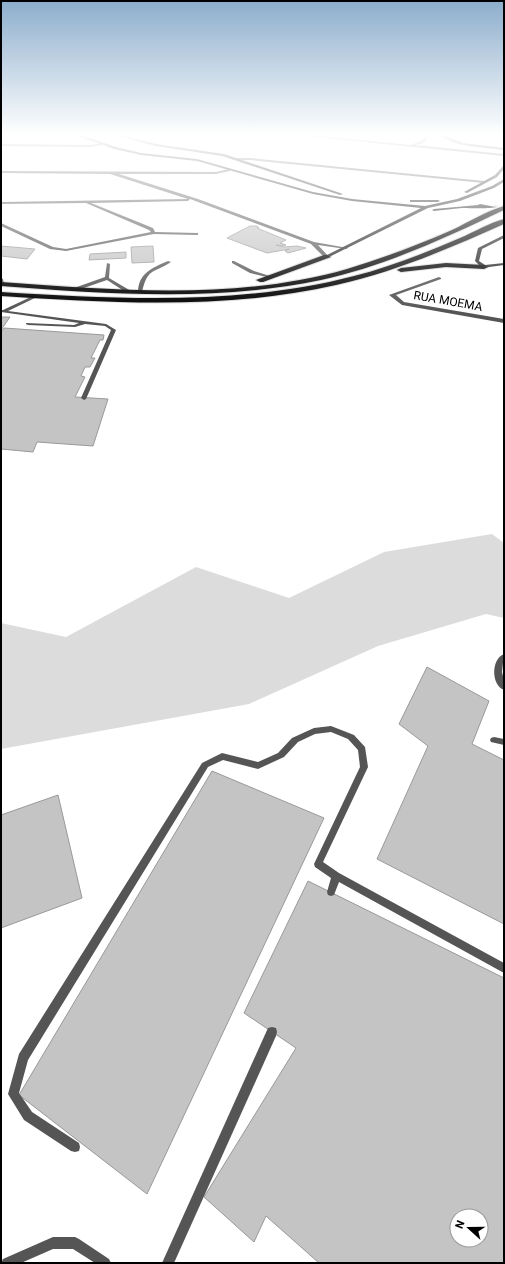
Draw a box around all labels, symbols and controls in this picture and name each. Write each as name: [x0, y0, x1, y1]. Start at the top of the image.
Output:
street label: RUA MOEMA: [412, 288, 484, 314]
north arrow: [449, 1208, 489, 1248]
text: N: [453, 1218, 468, 1231]

